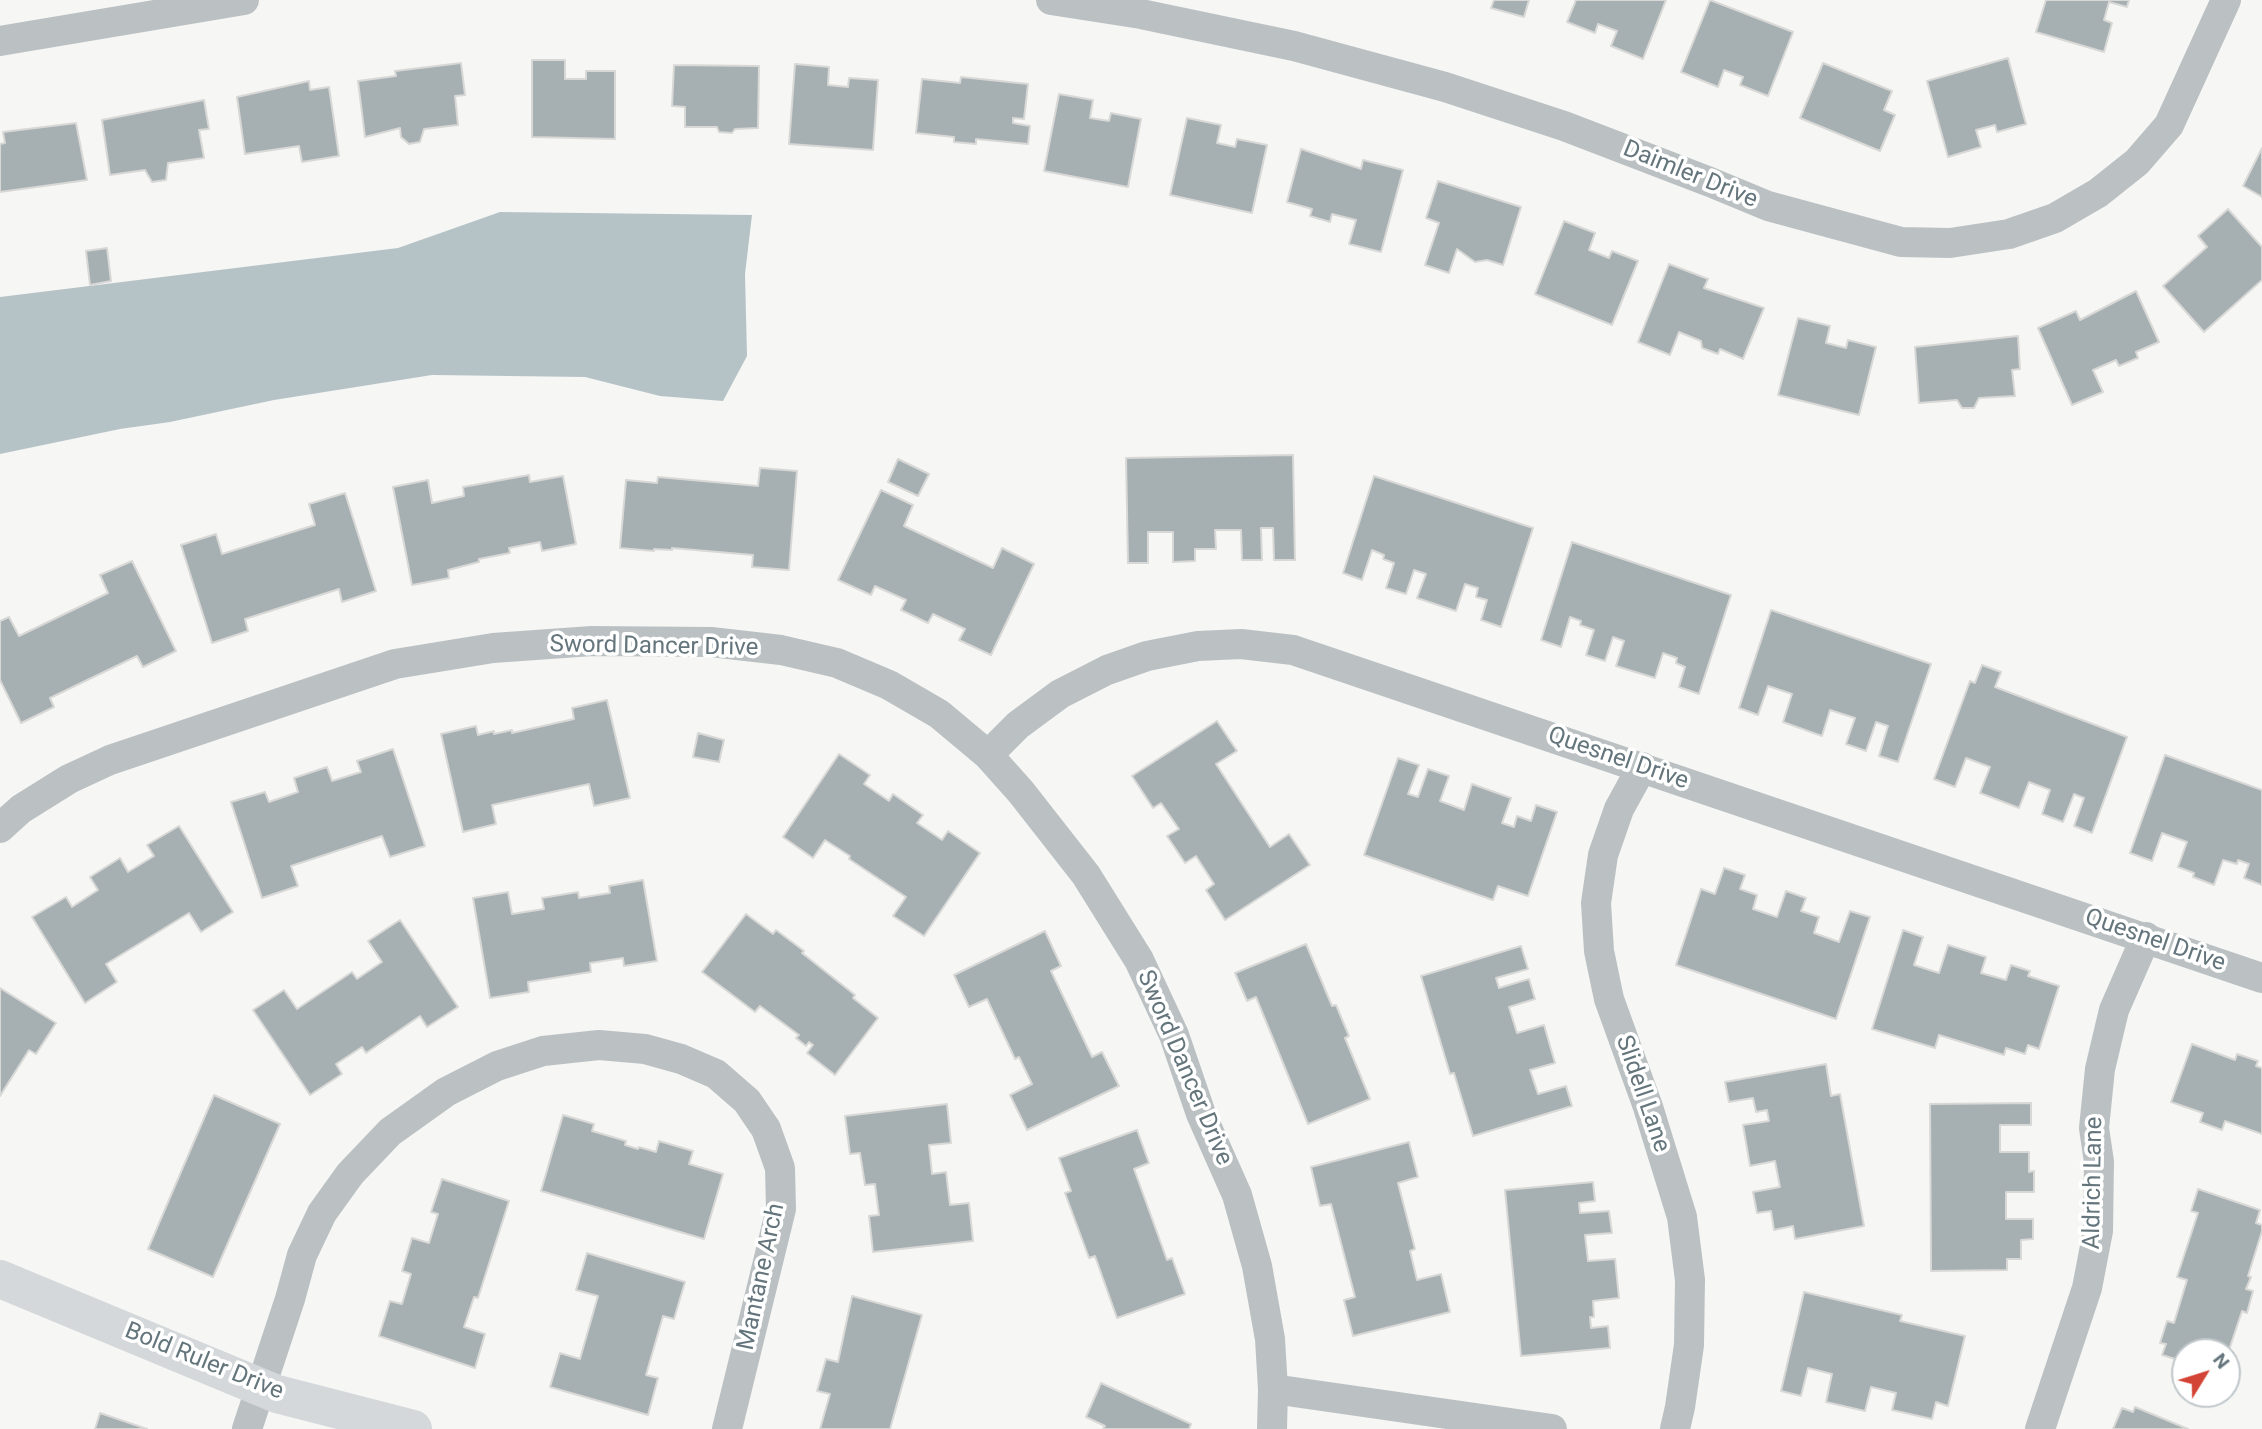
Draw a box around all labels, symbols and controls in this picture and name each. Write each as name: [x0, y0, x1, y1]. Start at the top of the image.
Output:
street label: Daimler Drive: [1619, 135, 1761, 215]
street label: Sword Dancer Drive: [549, 631, 759, 663]
street label: Quesnel Drive: [1544, 722, 1692, 796]
street label: Quesnel Drive: [2081, 904, 2229, 978]
street label: Sword Dancer Drive: [1130, 966, 1238, 1170]
street label: Slidell Lane: [1609, 1032, 1675, 1156]
street label: Aldrich Lane: [2078, 1116, 2110, 1250]
street label: Mantane Arch: [732, 1201, 792, 1353]
street label: Bold Ruler Drive: [120, 1317, 288, 1407]
north arrow: [2171, 1338, 2241, 1408]
text: N: [2208, 1349, 2235, 1373]

